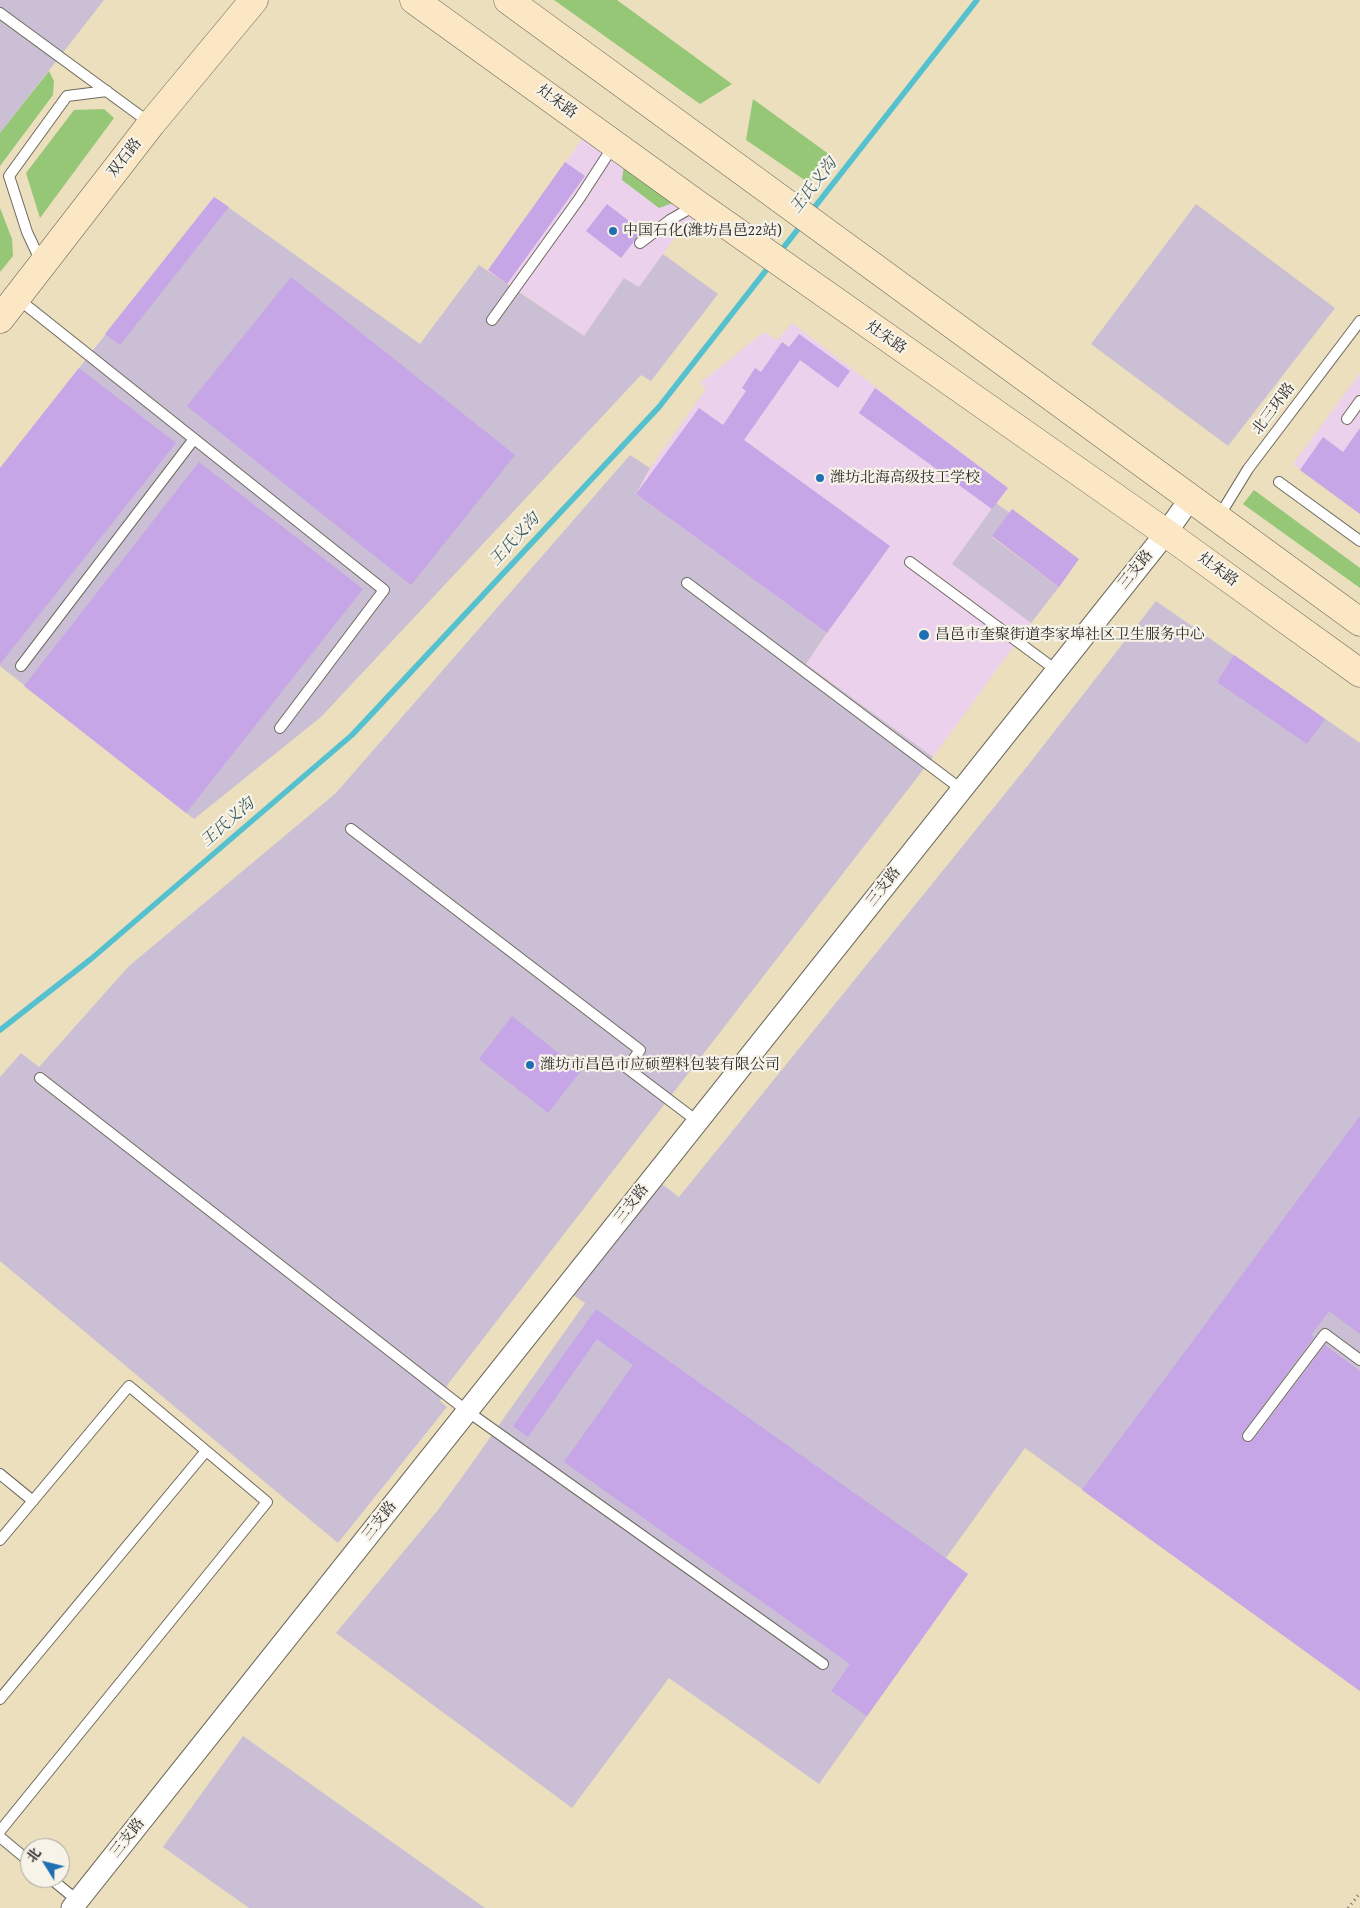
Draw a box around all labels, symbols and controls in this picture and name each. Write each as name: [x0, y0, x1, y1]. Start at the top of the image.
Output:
street label: 灶朱路: [534, 81, 580, 123]
street label: 双石路: [104, 135, 146, 181]
water label: 王氏义沟: [787, 155, 841, 217]
place label: 中国石化(潍坊昌邑22站): [623, 222, 782, 240]
marker: 中国石化(潍坊昌邑22站): [607, 225, 619, 237]
street label: 灶朱路: [862, 318, 910, 358]
street label: 北三环路: [1249, 380, 1299, 438]
place label: 潍坊北海高级技工学校: [830, 469, 980, 487]
marker: 潍坊北海高级技工学校: [814, 472, 826, 484]
water label: 王氏义沟: [486, 510, 544, 570]
street label: 三支路: [1115, 547, 1157, 593]
street label: 灶朱路: [1195, 549, 1241, 591]
place label: 昌邑市奎聚街道李家埠社区卫生服务中心: [935, 626, 1205, 644]
marker: 昌邑市奎聚街道李家埠社区卫生服务中心: [917, 628, 931, 642]
water label: 王氏义沟: [198, 795, 258, 851]
street label: 三支路: [863, 864, 905, 910]
place label: 潍坊市昌邑市应硕塑料包装有限公司: [540, 1056, 780, 1074]
marker: 潍坊市昌邑市应硕塑料包装有限公司: [524, 1059, 536, 1071]
street label: 三支路: [611, 1181, 653, 1227]
street label: 三支路: [359, 1498, 401, 1544]
street label: 三支路: [107, 1815, 149, 1861]
north arrow: [20, 1838, 70, 1888]
text: 北: [21, 1843, 46, 1866]

